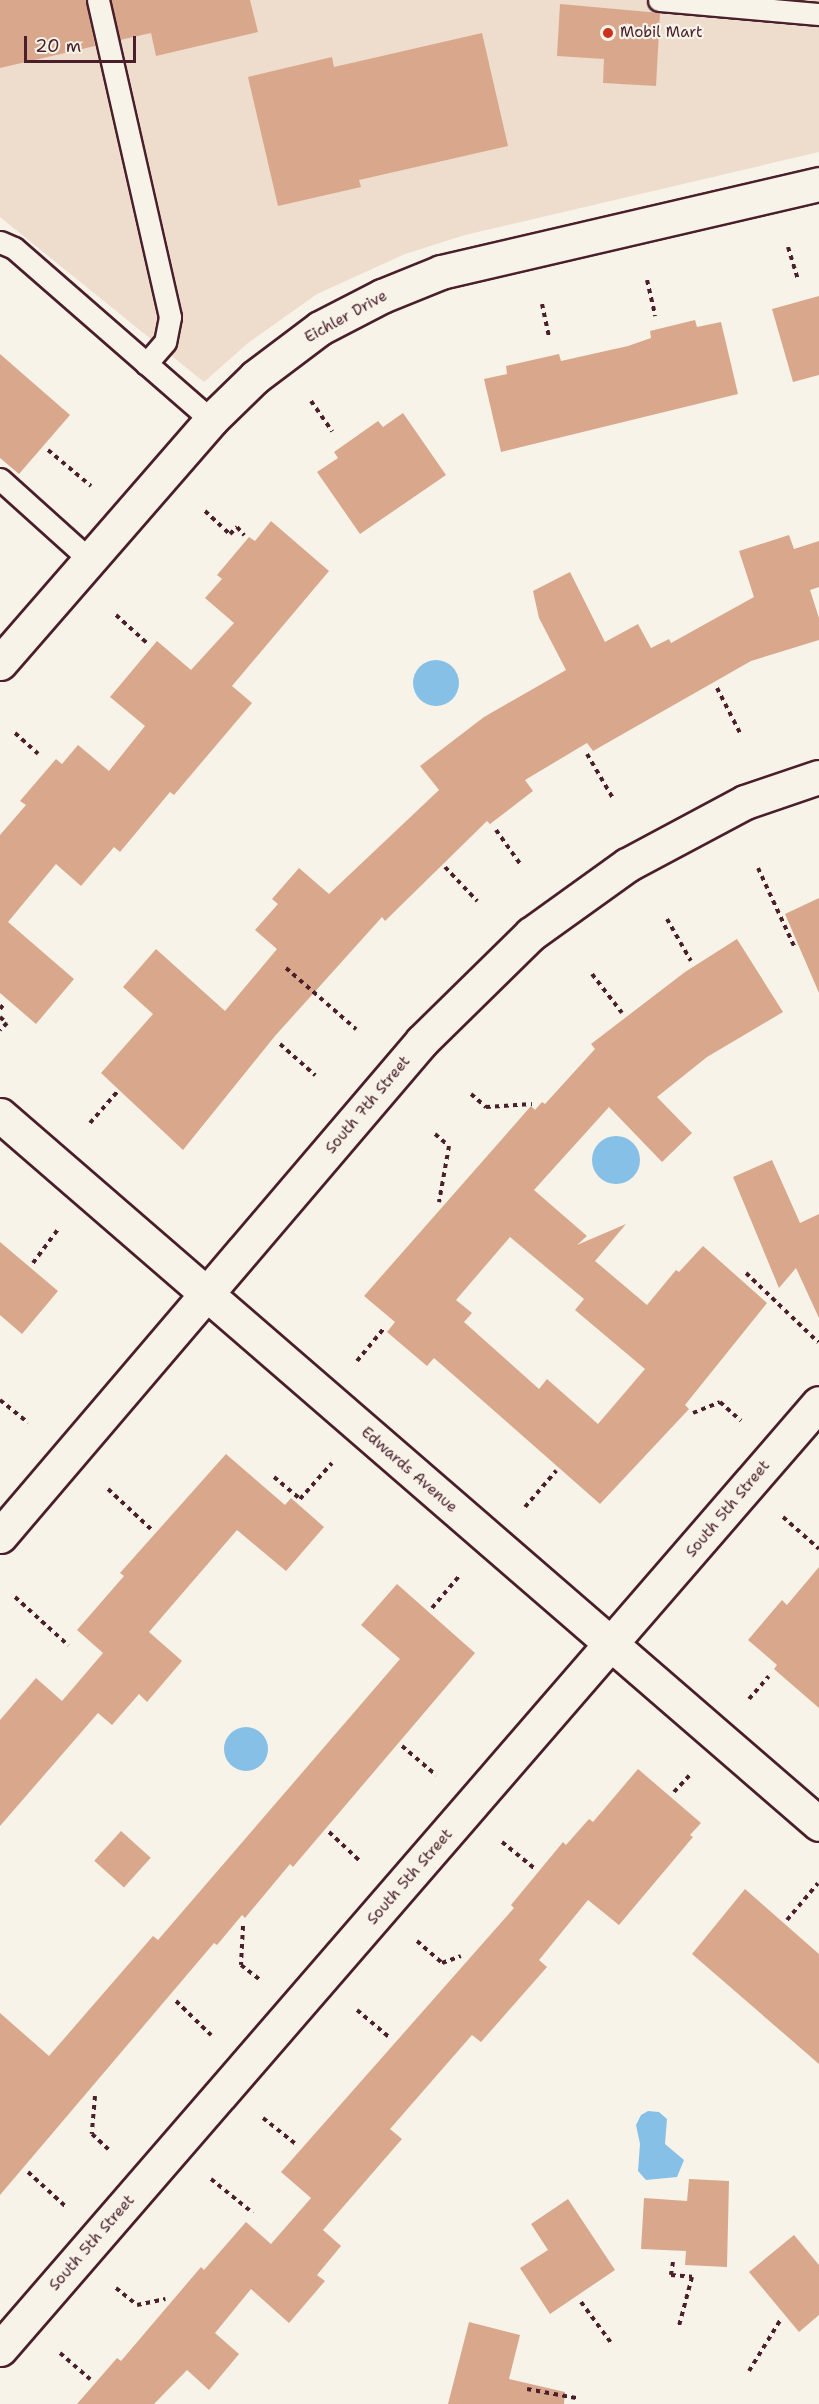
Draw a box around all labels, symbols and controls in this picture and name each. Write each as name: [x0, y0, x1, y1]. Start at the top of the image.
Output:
scale bar: [27, 24, 140, 62]
place label: Mobil Mart: [620, 24, 702, 42]
marker: Mobil Mart: [601, 26, 615, 40]
text: 20 m: [35, 34, 81, 58]
street label: Eichler Drive: [302, 287, 390, 347]
street label: South 7th Street: [322, 1053, 414, 1157]
street label: Edwards Avenue: [357, 1423, 461, 1517]
street label: South 5th Street: [682, 1457, 774, 1561]
street label: South 5th Street: [364, 1826, 456, 1928]
street label: South 5th Street: [46, 2192, 138, 2294]

